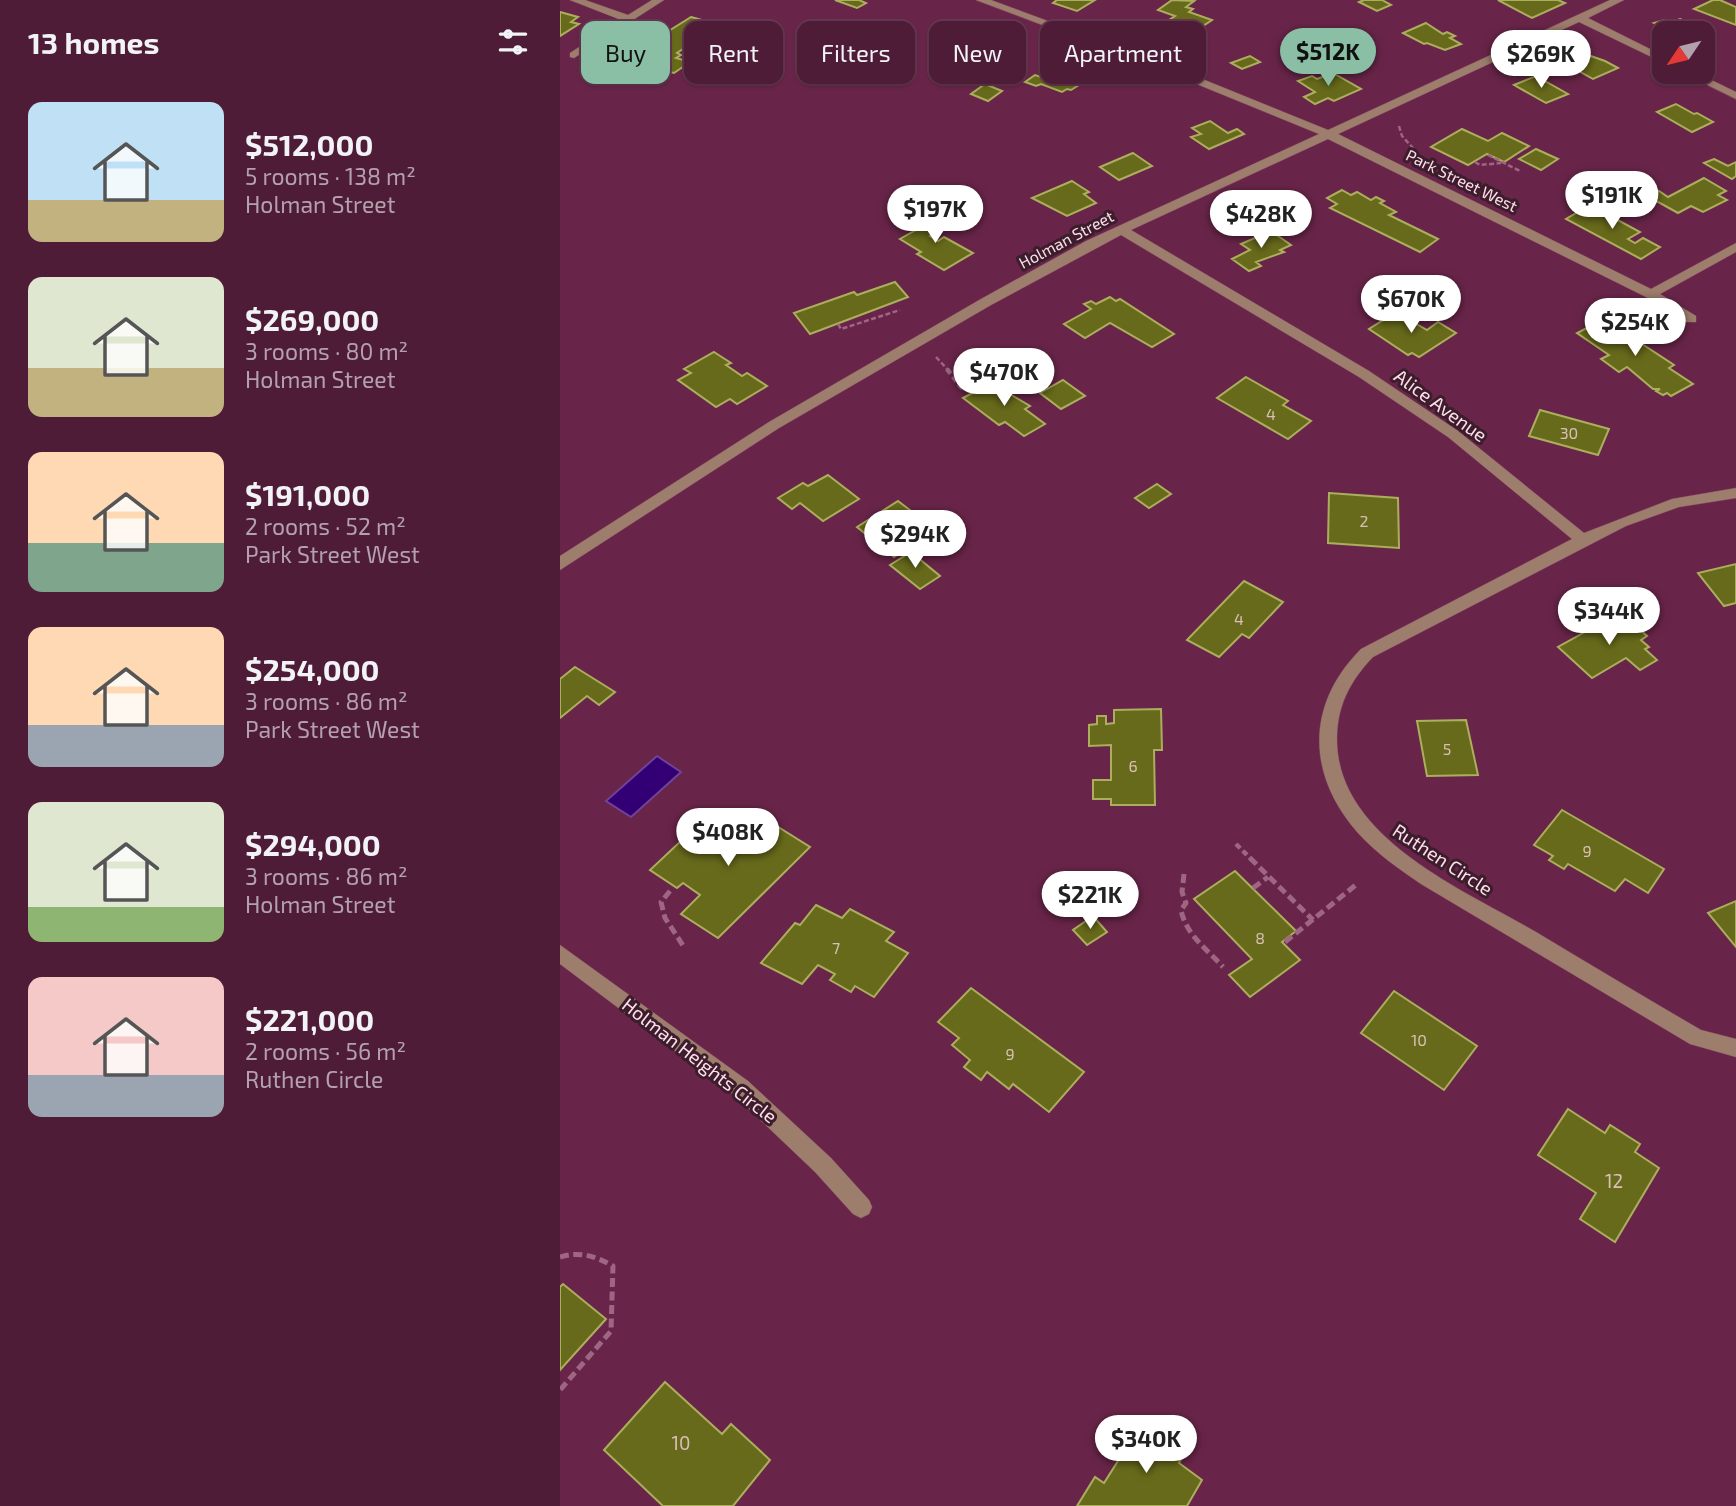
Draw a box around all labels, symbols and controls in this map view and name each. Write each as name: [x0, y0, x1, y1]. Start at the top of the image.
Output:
chip: Buy: [581, 21, 670, 84]
chip: Rent: [684, 21, 783, 84]
chip: Filters: [797, 21, 915, 84]
chip: New: [929, 21, 1026, 84]
chip: Apartment: [1040, 21, 1206, 84]
north arrow: [1652, 21, 1715, 84]
map controls: [1652, 21, 1715, 84]
icon: filters: [494, 23, 532, 61]
text: 13 homes: [28, 24, 159, 60]
pin: $512K: [1279, 28, 1377, 88]
pin: $269K: [1492, 31, 1590, 90]
text: $512K: [1296, 37, 1360, 65]
text: $269K: [1507, 39, 1575, 67]
text: $512,000: [245, 126, 373, 162]
icon: home: [84, 130, 168, 214]
street label: Park Street West: [1403, 145, 1521, 215]
text: 5 rooms · 138 m²: [245, 162, 416, 190]
pin: $191K: [1563, 172, 1661, 231]
text: $191K: [1581, 180, 1643, 208]
pin: $197K: [886, 186, 984, 245]
text: Holman Street: [245, 190, 395, 218]
pin: $428K: [1212, 190, 1310, 250]
text: $197K: [903, 194, 967, 222]
text: $428K: [1226, 199, 1296, 227]
street label: Holman Street: [1015, 206, 1117, 272]
pin: $670K: [1362, 276, 1460, 335]
text: $670K: [1377, 284, 1445, 312]
pin: $254K: [1586, 298, 1684, 358]
text: $269,000: [245, 301, 379, 337]
icon: home: [84, 305, 168, 389]
text: $254K: [1601, 307, 1669, 335]
text: 3 rooms · 80 m²: [245, 337, 408, 365]
pin: $470K: [955, 348, 1053, 408]
text: $470K: [969, 357, 1039, 385]
street label: Alice Avenue: [1390, 364, 1492, 446]
text: Holman Street: [245, 365, 395, 393]
house number: 4: [1266, 404, 1276, 423]
house number: 30: [1560, 423, 1578, 442]
text: $191,000: [245, 476, 370, 512]
icon: home: [84, 480, 168, 564]
pin: $294K: [866, 510, 964, 570]
house number: 2: [1360, 511, 1369, 530]
text: 2 rooms · 52 m²: [245, 512, 406, 540]
text: $294K: [880, 519, 950, 547]
text: Park Street West: [245, 540, 420, 568]
pin: $344K: [1560, 588, 1658, 647]
text: $344K: [1574, 596, 1644, 624]
house number: 4: [1234, 609, 1244, 628]
text: $254,000: [245, 651, 380, 687]
icon: home: [84, 655, 168, 739]
text: 3 rooms · 86 m²: [245, 687, 407, 715]
text: Park Street West: [245, 715, 420, 743]
house number: 5: [1443, 739, 1451, 758]
house number: 6: [1128, 756, 1138, 775]
pin: $408K: [679, 808, 777, 868]
text: $408K: [692, 817, 764, 845]
street label: Ruthen Circle: [1389, 818, 1497, 900]
text: $294,000: [245, 826, 381, 862]
icon: home: [84, 830, 168, 914]
house number: 9: [1582, 841, 1592, 860]
text: 3 rooms · 86 m²: [245, 862, 407, 890]
pin: $221K: [1041, 872, 1139, 931]
text: $221K: [1058, 880, 1122, 908]
text: Holman Street: [245, 890, 395, 918]
house number: 8: [1255, 928, 1265, 947]
house number: 7: [832, 938, 840, 957]
street label: Holman Heights Circle: [618, 992, 782, 1128]
text: $221,000: [245, 1001, 374, 1037]
icon: home: [84, 1005, 168, 1089]
house number: 10: [1411, 1030, 1427, 1049]
text: 2 rooms · 56 m²: [245, 1037, 406, 1065]
house number: 9: [1005, 1044, 1015, 1063]
text: Ruthen Circle: [245, 1065, 383, 1093]
house number: 12: [1605, 1169, 1623, 1192]
pin: $340K: [1097, 1416, 1195, 1475]
text: $340K: [1111, 1424, 1181, 1452]
house number: 10: [671, 1431, 691, 1454]

